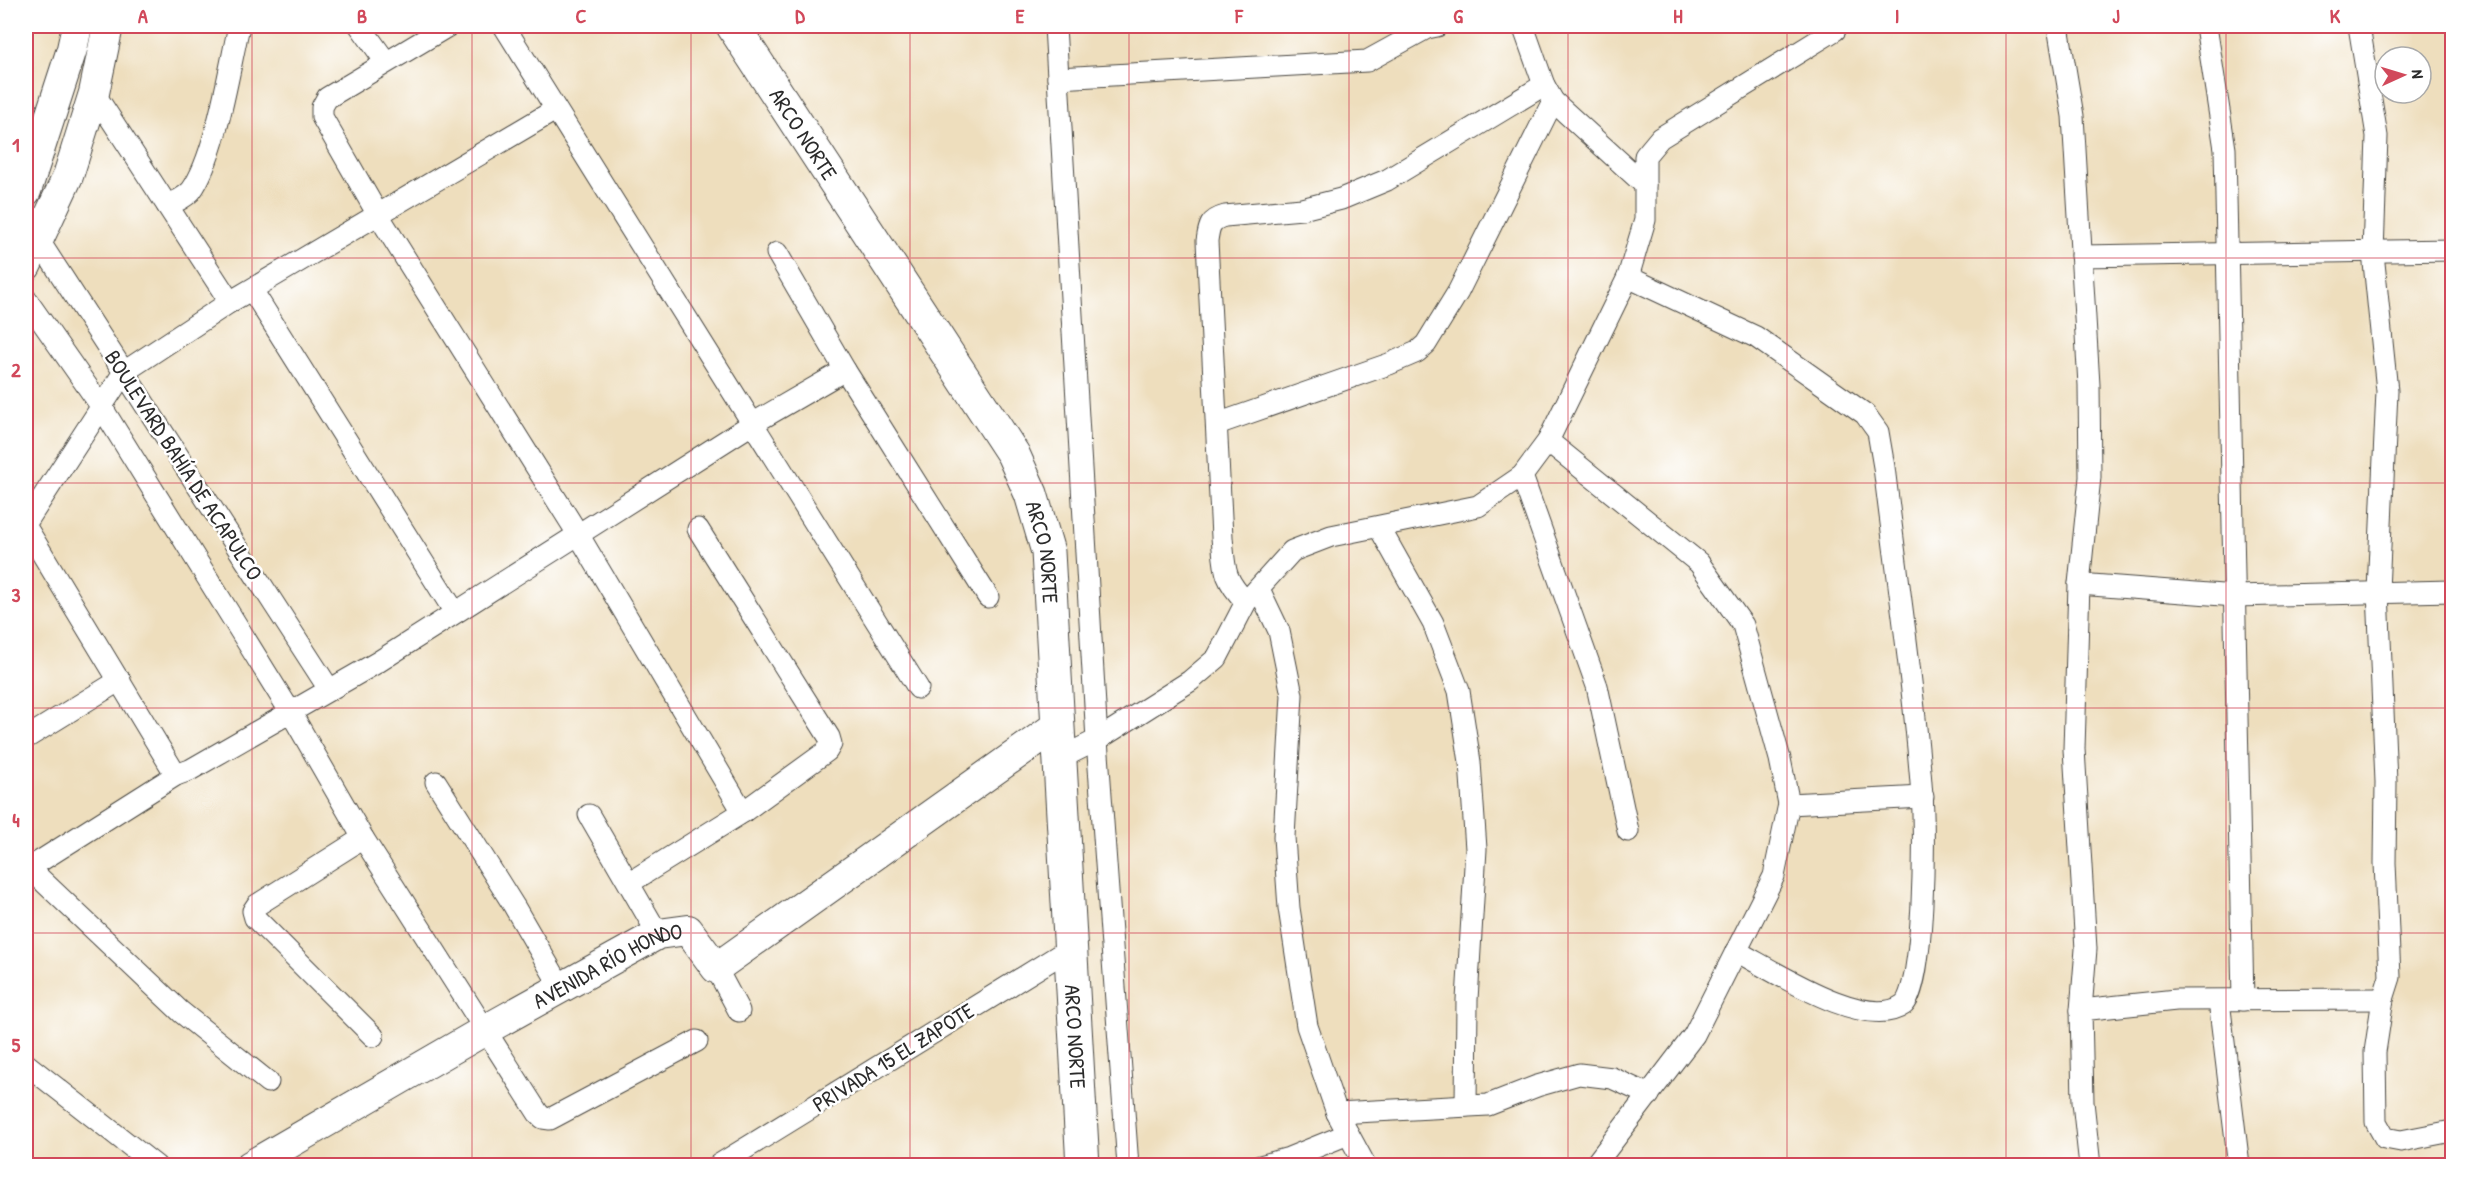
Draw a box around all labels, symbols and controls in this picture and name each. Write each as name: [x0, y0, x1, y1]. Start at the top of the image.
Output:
text: A: [138, 2, 148, 29]
text: B: [357, 2, 367, 29]
text: C: [576, 2, 587, 29]
text: D: [795, 2, 805, 29]
text: E: [1016, 2, 1025, 29]
text: F: [1234, 2, 1244, 29]
text: G: [1453, 2, 1463, 29]
text: H: [1673, 2, 1683, 29]
text: I: [1895, 2, 1899, 29]
text: J: [2112, 2, 2120, 29]
text: K: [2330, 2, 2341, 29]
north arrow: [2373, 45, 2433, 105]
text: N: [2407, 69, 2429, 79]
street label: ARCO NORTE: [763, 82, 845, 186]
text: 1: [12, 131, 20, 158]
street label: BOULEVARD BAHÍA DE ACAPULCO: [98, 344, 270, 586]
text: 2: [11, 356, 21, 383]
street label: ARCO NORTE: [1019, 497, 1066, 604]
text: 3: [12, 581, 21, 608]
text: 4: [12, 806, 20, 833]
street label: AVENIDA RÍO HONDO: [527, 916, 684, 1016]
street label: ARCO NORTE: [1058, 984, 1094, 1090]
street label: PRIVADA 15 EL ZAPOTE: [807, 995, 980, 1119]
text: 5: [12, 1031, 21, 1058]

